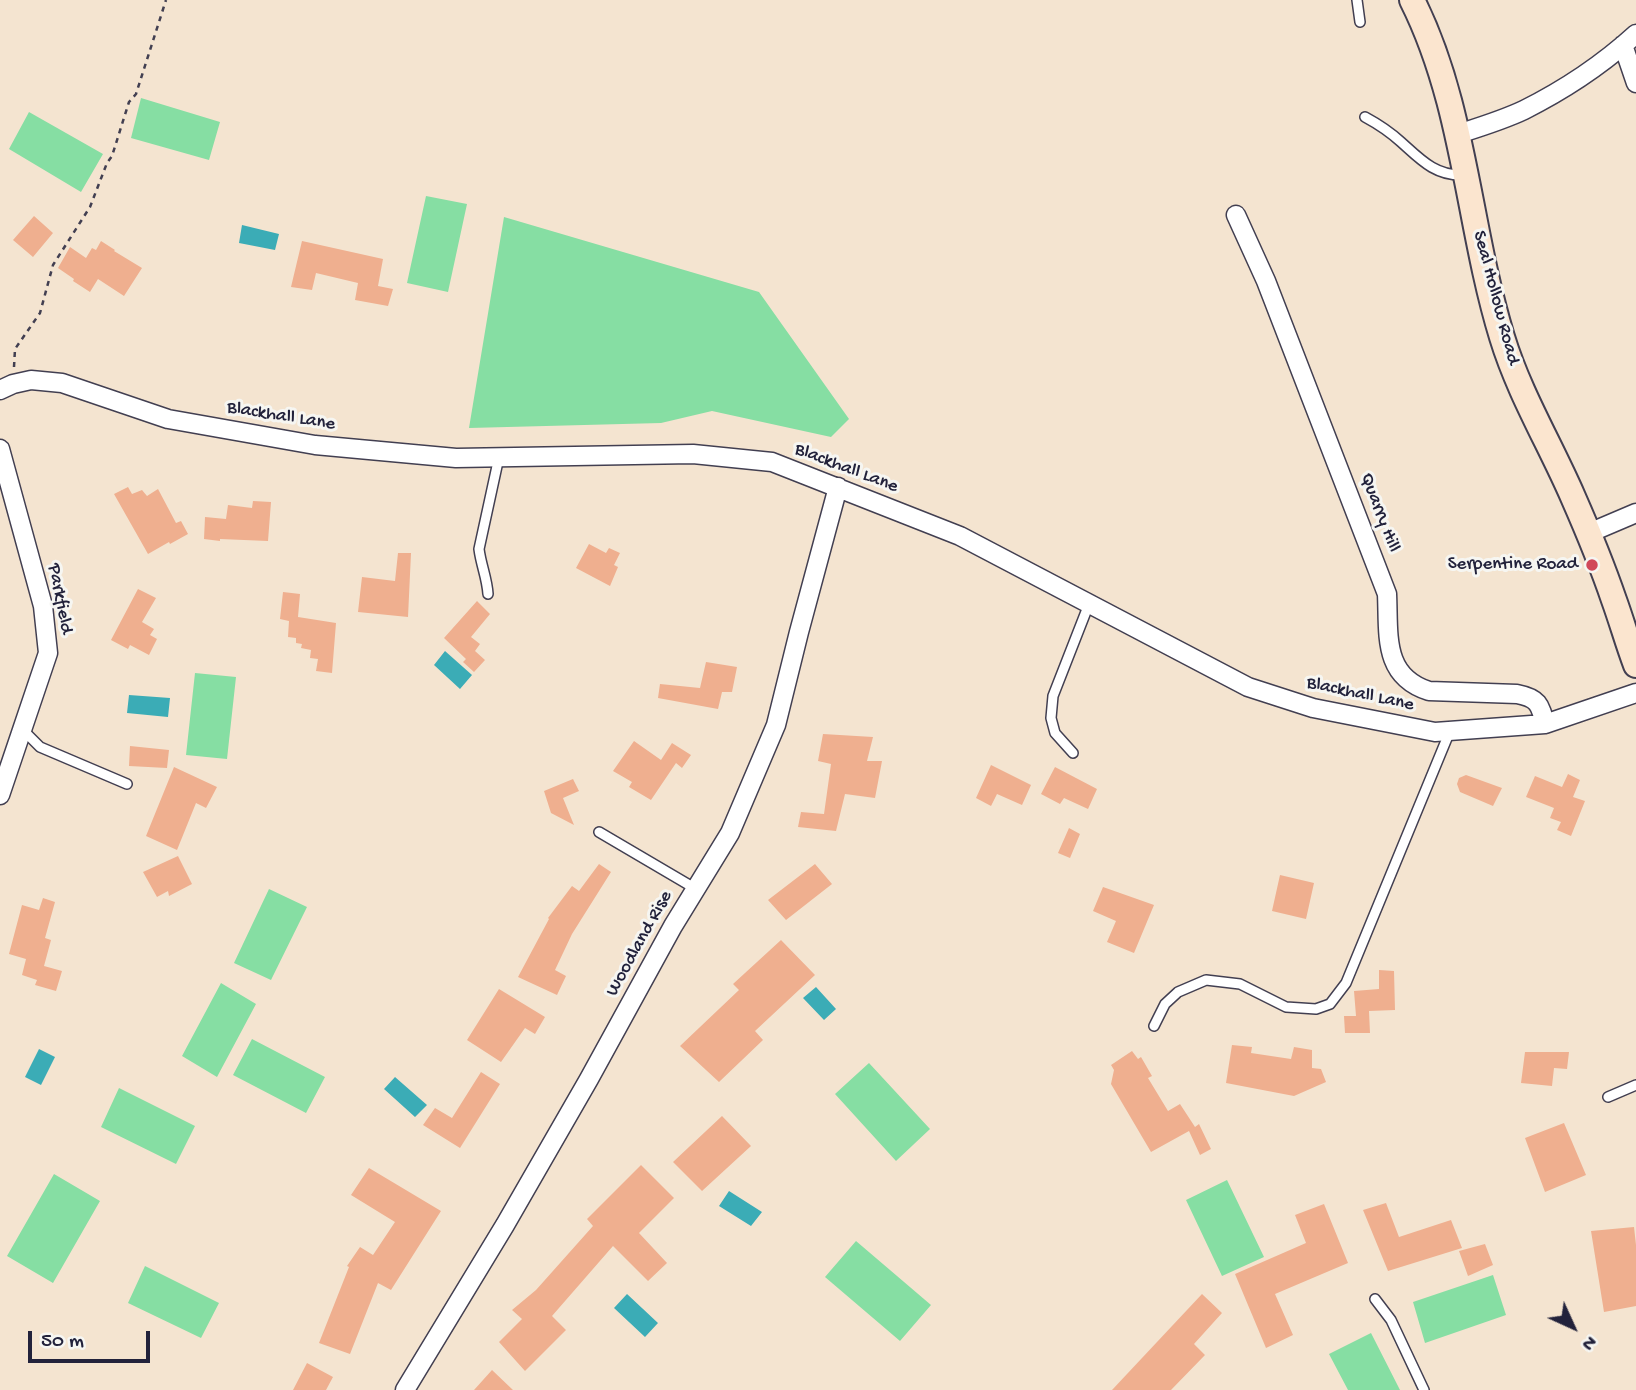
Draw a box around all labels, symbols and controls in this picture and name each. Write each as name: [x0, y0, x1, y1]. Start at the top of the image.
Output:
street label: Seal Hollow Road: [1466, 229, 1524, 367]
street label: Blackhall Lane: [225, 397, 337, 437]
street label: Blackhall Lane: [791, 439, 901, 499]
street label: Quarry Hill: [1354, 470, 1404, 556]
place label: Serpentine Road: [1448, 554, 1578, 576]
marker: Serpentine Road: [1584, 557, 1600, 573]
street label: Parkfield: [41, 562, 77, 636]
street label: Blackhall Lane: [1304, 672, 1416, 718]
street label: Woodland Rise: [602, 887, 678, 1001]
north arrow: [1538, 1292, 1608, 1362]
scale bar: [32, 1316, 154, 1360]
text: 50 m: [41, 1330, 84, 1355]
text: N: [1576, 1330, 1601, 1355]

